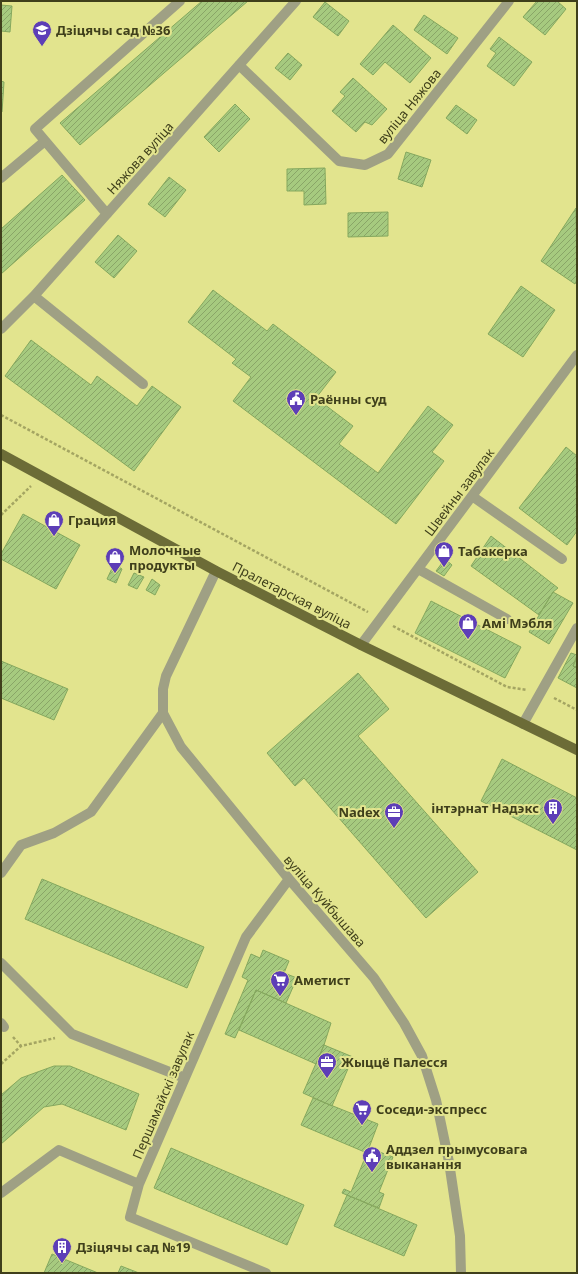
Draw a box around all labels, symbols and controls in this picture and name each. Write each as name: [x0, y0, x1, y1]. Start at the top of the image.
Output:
school or university icon: Дзіцячы сад №36: [31, 19, 53, 47]
place label: Дзіцячы сад №36: [56, 21, 170, 39]
street label: вуліца Няжова: [373, 65, 445, 147]
street label: Няжова вуліца: [103, 118, 177, 198]
public building icon: Раённы суд: [285, 388, 307, 416]
place label: Раённы суд: [310, 390, 387, 408]
street label: Швейны завулак: [420, 444, 498, 540]
shop icon: Грация: [43, 509, 65, 537]
place label: Грация: [68, 511, 116, 529]
shop icon: Табакерка: [433, 540, 455, 568]
place label: Молочные продукты: [129, 541, 201, 574]
place label: Табакерка: [458, 542, 528, 560]
shop icon: Молочные продукты: [104, 546, 126, 574]
street label: Пралетарская вуліца: [230, 557, 354, 633]
shop icon: Амі Мэбля: [457, 612, 479, 640]
place label: Амі Мэбля: [482, 614, 552, 632]
building icon: інтэрнат Надэкс: [542, 797, 564, 825]
place label: інтэрнат Надэкс: [431, 799, 539, 817]
office icon: Nadex: [383, 801, 405, 829]
place label: Nadex: [338, 803, 380, 821]
street label: вуліца Куйбышава: [280, 851, 370, 951]
supermarket icon: Аметист: [269, 969, 291, 997]
place label: Аметист: [294, 971, 350, 989]
street label: Першамайскі завулак: [128, 1028, 198, 1162]
office icon: Жыццё Палесся: [316, 1051, 338, 1079]
place label: Жыццё Палесся: [341, 1053, 448, 1071]
supermarket icon: Соседи-экспресс: [351, 1098, 373, 1126]
place label: Соседи-экспресс: [376, 1100, 487, 1118]
place label: Аддзел прымусовага выканання: [386, 1140, 527, 1173]
public building icon: Аддзел прымусовага выканання: [361, 1145, 383, 1173]
building icon: Дзіцячы сад №19: [51, 1236, 73, 1264]
place label: Дзіцячы сад №19: [76, 1238, 190, 1256]

